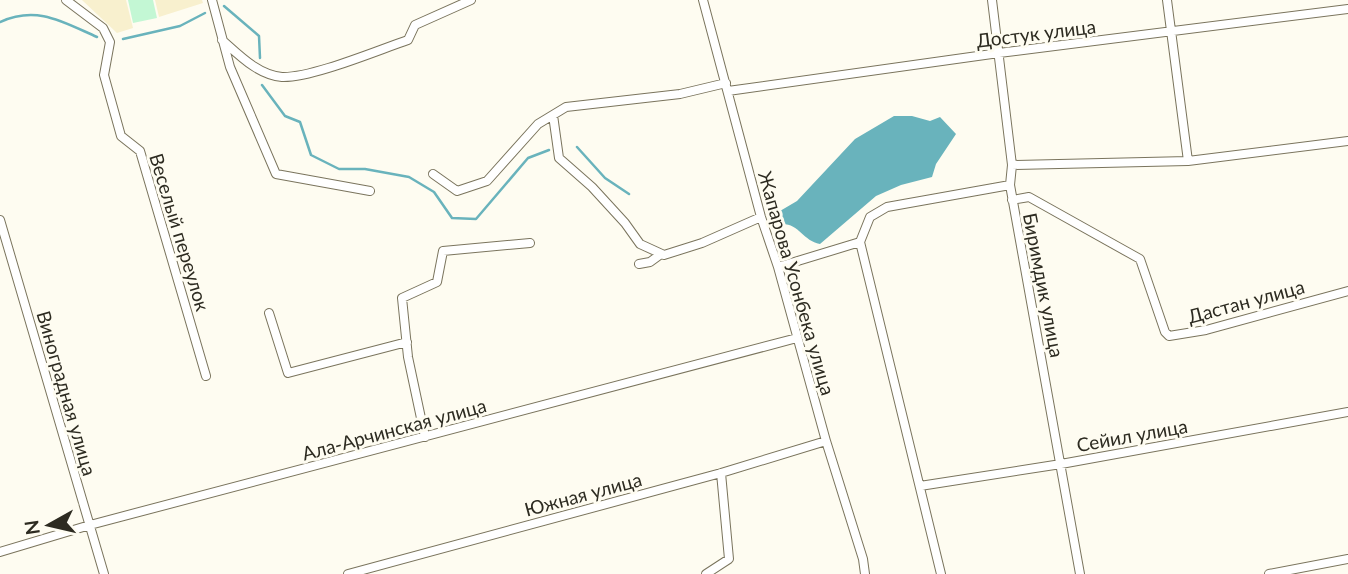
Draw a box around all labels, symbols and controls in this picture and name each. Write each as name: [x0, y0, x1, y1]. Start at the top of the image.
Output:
street label: Достук улица: [975, 14, 1097, 52]
street label: Веселый переулок: [145, 150, 215, 314]
street label: Жапарова Усонбека улица: [754, 168, 840, 398]
street label: Биримдик улица: [1019, 211, 1069, 359]
street label: Дастан улица: [1185, 274, 1307, 328]
street label: Виноградная улица: [32, 308, 102, 478]
street label: Ала-Арчинская улица: [299, 393, 489, 465]
street label: Сейил улица: [1075, 414, 1189, 456]
street label: Южная улица: [522, 467, 644, 521]
north arrow: [14, 490, 84, 560]
text: N: [19, 519, 44, 536]

